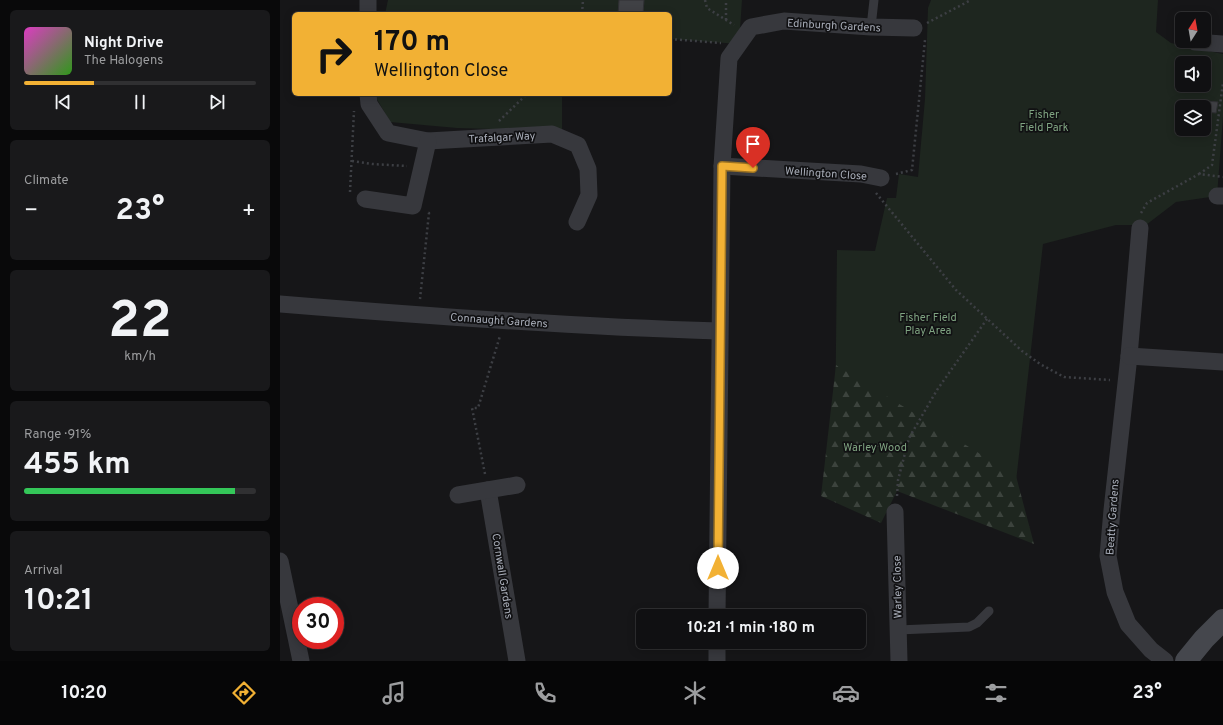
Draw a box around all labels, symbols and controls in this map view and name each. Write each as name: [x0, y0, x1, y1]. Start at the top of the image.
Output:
north arrow: [1175, 12, 1211, 48]
map controls: [1175, 12, 1211, 136]
street label: Edinburgh Gardens: [787, 17, 881, 35]
text: 170 m: [374, 25, 450, 61]
icon: right: [308, 28, 360, 80]
text: Night Drive: [84, 34, 164, 53]
text: The Halogens: [84, 53, 163, 69]
button: sound: [1175, 56, 1211, 92]
text: Wellington Close: [374, 60, 508, 83]
icon: previous: [52, 91, 74, 113]
icon: pause: [129, 91, 151, 113]
icon: next: [206, 91, 228, 113]
button: layers: [1175, 100, 1211, 136]
park label: Fisher Field Park: [1019, 108, 1069, 135]
pin: [736, 127, 770, 168]
street label: Trafalgar Way: [468, 129, 536, 147]
icon: arrive: [742, 133, 764, 155]
street label: Wellington Close: [785, 164, 867, 184]
text: Climate: [24, 173, 69, 189]
text: 23°: [116, 193, 164, 230]
text: −: [24, 198, 38, 225]
text: +: [242, 198, 256, 225]
text: 22: [108, 290, 172, 356]
street label: Connaught Gardens: [450, 311, 548, 331]
park label: Fisher Field Play Area: [899, 311, 957, 338]
text: km/h: [124, 349, 156, 365]
text: Range · 91%: [24, 427, 91, 443]
park label: Warley Wood: [843, 441, 907, 455]
text: 455 km: [24, 447, 131, 484]
street label: Beatty Gardens: [1103, 479, 1123, 556]
street label: Cornwall Gardens: [488, 532, 516, 620]
position arrow: [697, 547, 739, 589]
street label: Warley Close: [890, 555, 906, 619]
text: Arrival: [24, 563, 63, 579]
text: 10:21: [24, 583, 93, 620]
speed limit sign: 30: [292, 597, 344, 649]
text: 10:21 · 1 min · 180 m: [687, 619, 815, 638]
icon: directions: [230, 679, 258, 707]
icon: music: [380, 679, 408, 707]
icon: phone: [531, 679, 559, 707]
icon: climate: [681, 679, 709, 707]
icon: car: [832, 679, 860, 707]
icon: filters: [982, 679, 1010, 707]
text: 10:20: [61, 682, 107, 705]
text: 23°: [1132, 682, 1162, 705]

